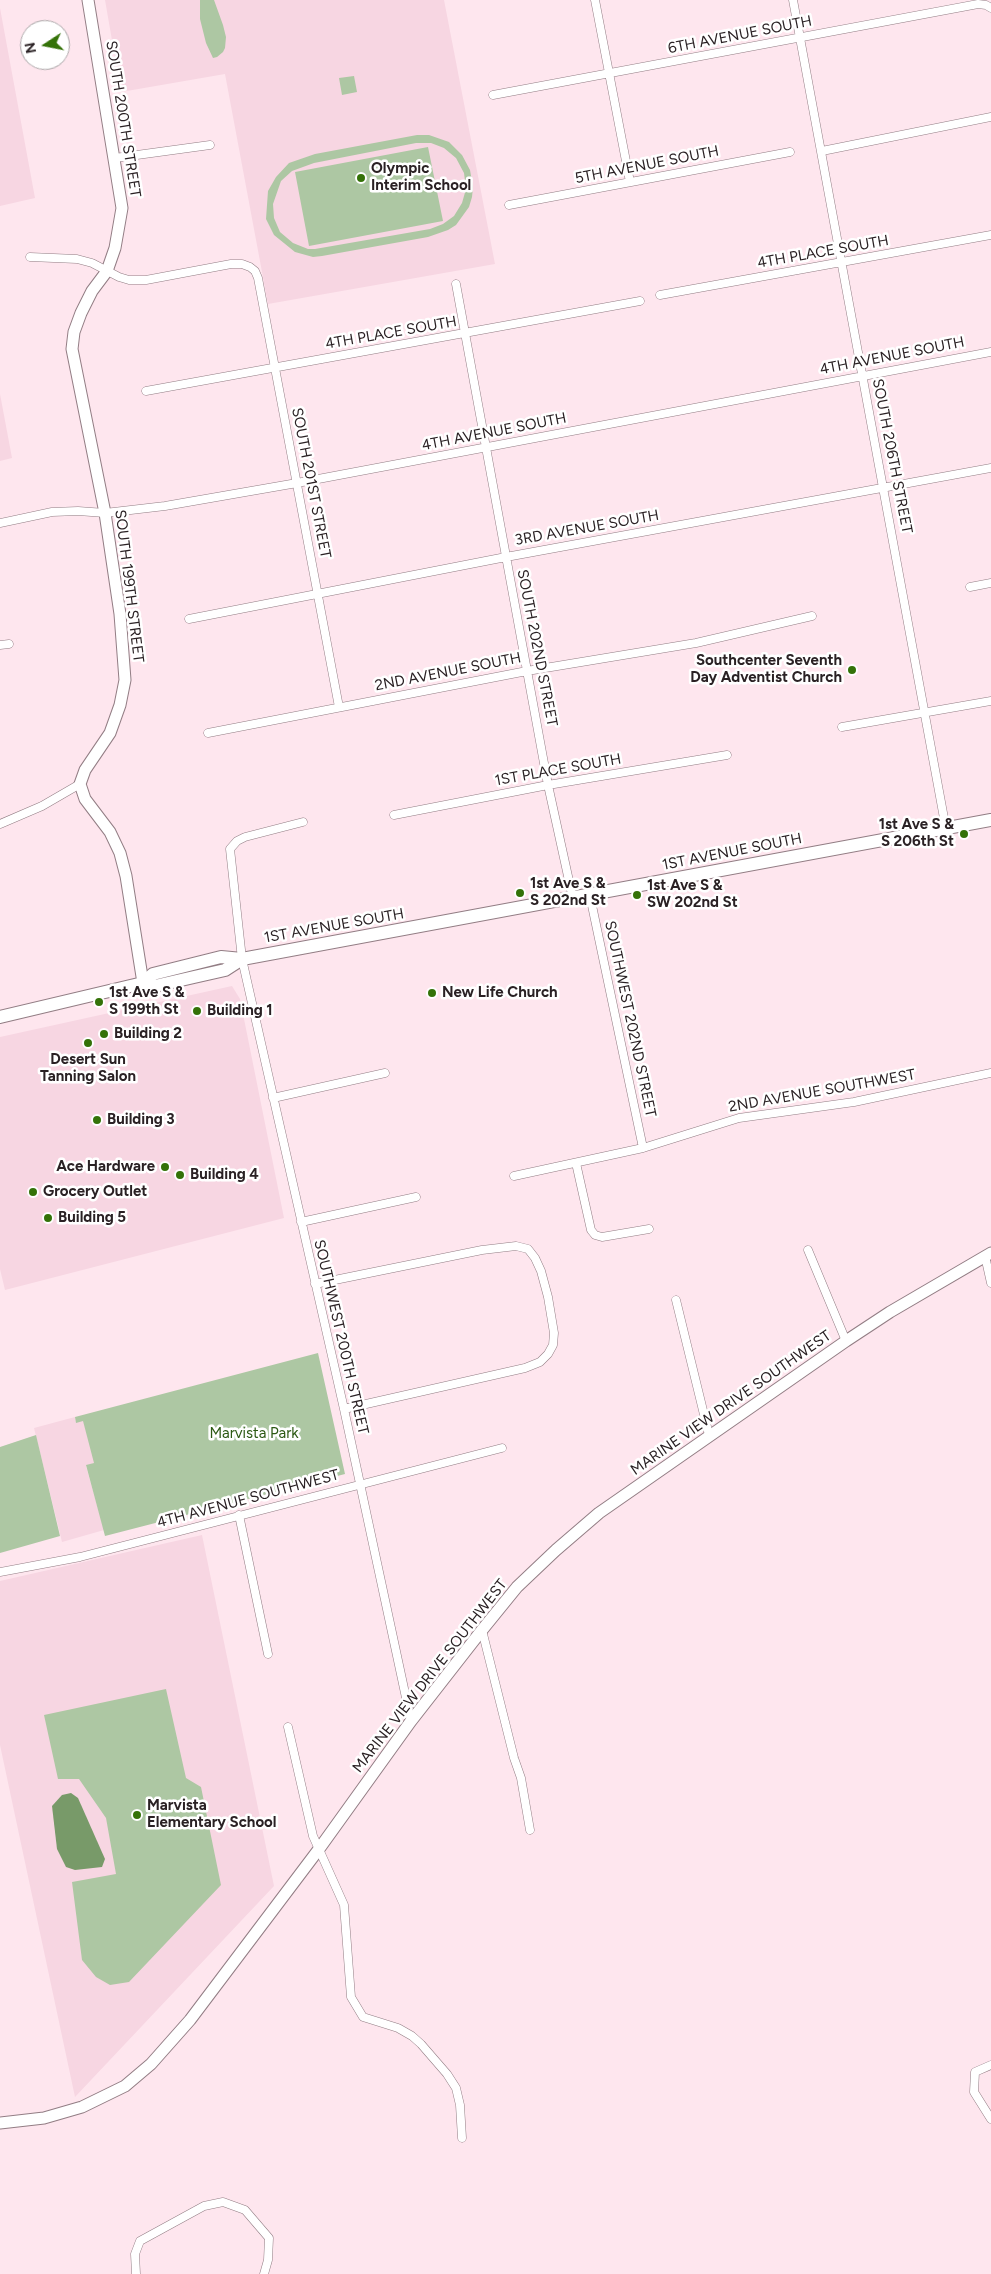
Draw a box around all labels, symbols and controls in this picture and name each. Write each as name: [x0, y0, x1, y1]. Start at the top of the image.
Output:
street label: 6TH AVENUE SOUTH: [667, 12, 813, 58]
north arrow: [20, 20, 70, 70]
street label: SOUTH 200TH STREET: [102, 39, 144, 199]
text: N: [21, 41, 40, 55]
street label: 5TH AVENUE SOUTH: [573, 142, 721, 188]
place label: Olympic Interim School: [371, 160, 471, 195]
marker: Olympic Interim School: [355, 172, 367, 184]
street label: 4TH PLACE SOUTH: [756, 232, 890, 272]
street label: 4TH PLACE SOUTH: [324, 313, 458, 353]
street label: 4TH AVENUE SOUTH: [818, 333, 966, 379]
street label: SOUTH 206TH STREET: [868, 377, 916, 535]
street label: SOUTH 201ST STREET: [288, 406, 334, 560]
street label: 4TH AVENUE SOUTH: [420, 409, 568, 455]
street label: 3RD AVENUE SOUTH: [514, 506, 660, 550]
street label: SOUTH 199TH STREET: [111, 509, 147, 663]
street label: SOUTH 202ND STREET: [513, 568, 561, 728]
street label: 2ND AVENUE SOUTH: [373, 649, 523, 695]
place label: Southcenter Seventh Day Adventist Church: [690, 652, 842, 687]
marker: Southcenter Seventh Day Adventist Church: [846, 664, 858, 676]
street label: 1ST PLACE SOUTH: [493, 750, 623, 790]
place label: 1st Ave S & S 206th St: [879, 816, 954, 851]
marker: 1st Ave S & S 206th St: [958, 828, 970, 840]
street label: 1ST AVENUE SOUTH: [661, 830, 803, 874]
place label: 1st Ave S & S 202nd St: [530, 875, 606, 910]
place label: 1st Ave S & SW 202nd St: [647, 877, 738, 912]
marker: 1st Ave S & S 202nd St: [514, 887, 526, 899]
marker: 1st Ave S & SW 202nd St: [631, 889, 643, 901]
street label: 1ST AVENUE SOUTH: [263, 905, 405, 947]
street label: SOUTHWEST 202ND STREET: [600, 919, 660, 1119]
place label: 1st Ave S & S 199th St: [109, 984, 184, 1019]
place label: New Life Church: [442, 984, 558, 1002]
marker: New Life Church: [426, 987, 438, 999]
marker: 1st Ave S & S 199th St: [93, 996, 105, 1008]
place label: Building 1: [207, 1002, 273, 1020]
marker: Building 1: [191, 1005, 203, 1017]
place label: Building 2: [114, 1025, 182, 1043]
marker: Building 2: [98, 1028, 110, 1040]
marker: Desert Sun Tanning Salon: [82, 1037, 94, 1049]
place label: Desert Sun Tanning Salon: [40, 1051, 136, 1086]
street label: 2ND AVENUE SOUTHWEST: [727, 1066, 917, 1116]
place label: Building 3: [107, 1111, 175, 1129]
marker: Building 3: [91, 1114, 103, 1126]
place label: Ace Hardware: [56, 1158, 155, 1176]
marker: Ace Hardware: [159, 1161, 171, 1173]
place label: Building 4: [190, 1166, 259, 1184]
marker: Building 4: [174, 1169, 186, 1181]
place label: Grocery Outlet: [43, 1183, 147, 1201]
marker: Grocery Outlet: [27, 1186, 39, 1198]
place label: Building 5: [58, 1209, 126, 1227]
marker: Building 5: [42, 1212, 54, 1224]
street label: SOUTHWEST 200TH STREET: [310, 1238, 372, 1436]
street label: MARINE VIEW DRIVE SOUTHWEST: [627, 1327, 835, 1479]
park label: Marvista Park: [209, 1425, 299, 1443]
street label: 4TH AVENUE SOUTHWEST: [155, 1466, 341, 1532]
street label: MARINE VIEW DRIVE SOUTHWEST: [349, 1576, 511, 1776]
place label: Marvista Elementary School: [147, 1797, 276, 1832]
marker: Marvista Elementary School: [131, 1809, 143, 1821]

